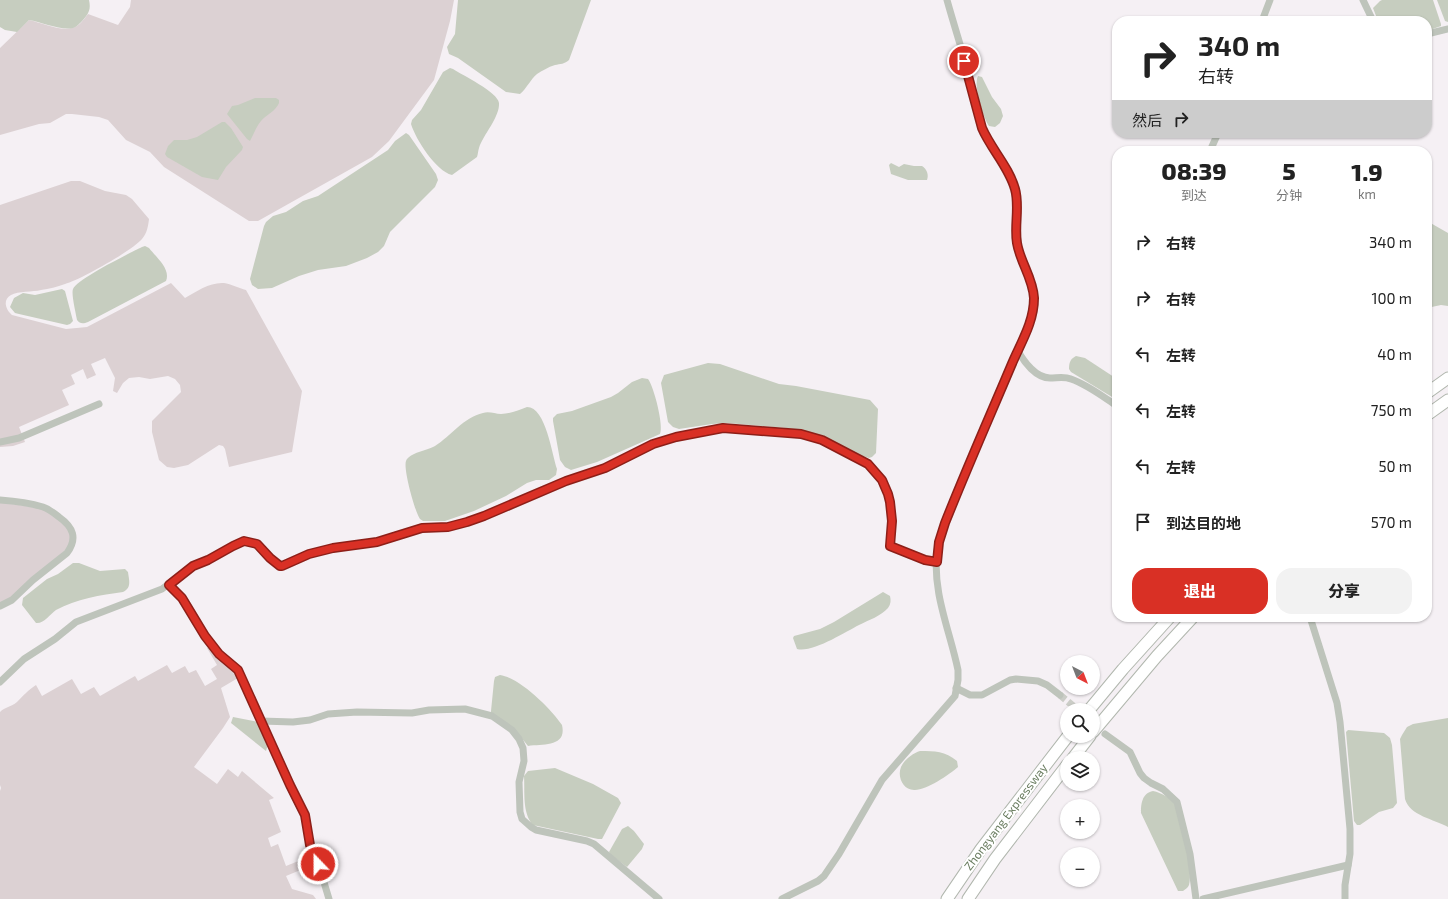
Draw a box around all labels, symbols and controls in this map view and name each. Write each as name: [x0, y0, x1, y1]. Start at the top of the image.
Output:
text: 340 m: [1198, 28, 1280, 62]
icon: right: [1132, 32, 1184, 84]
pin: [947, 44, 981, 78]
icon: arrive: [953, 50, 975, 72]
text: 右转: [1198, 65, 1234, 87]
icon: right: [1170, 108, 1192, 130]
text: 然后: [1132, 111, 1162, 129]
text: 08:39: [1161, 156, 1227, 185]
text: 5: [1282, 156, 1296, 185]
text: 1.9: [1351, 157, 1383, 186]
text: km: [1358, 186, 1376, 202]
text: 到达: [1181, 187, 1207, 203]
text: 分钟: [1276, 187, 1302, 203]
icon: right: [1132, 231, 1154, 253]
text: 340 m: [1369, 233, 1412, 251]
text: 右转: [1166, 234, 1196, 252]
icon: right: [1132, 287, 1154, 309]
text: 100 m: [1371, 289, 1412, 307]
text: 右转: [1166, 290, 1196, 308]
icon: left: [1132, 343, 1154, 365]
text: 40 m: [1377, 345, 1412, 363]
text: 左转: [1166, 346, 1196, 364]
icon: left: [1132, 399, 1154, 421]
text: 750 m: [1371, 401, 1412, 419]
text: 左转: [1166, 402, 1196, 420]
icon: left: [1132, 455, 1154, 477]
text: 50 m: [1378, 457, 1412, 475]
text: 左转: [1166, 458, 1196, 476]
icon: arrive: [1132, 511, 1154, 533]
text: 570 m: [1371, 513, 1412, 531]
text: 到达目的地: [1166, 514, 1241, 532]
button: 退出: [1132, 568, 1268, 614]
button: 分享: [1276, 568, 1412, 614]
north arrow: [1060, 655, 1100, 695]
map controls: [1060, 655, 1100, 887]
button: search: [1060, 703, 1100, 743]
button: layers: [1060, 751, 1100, 791]
street label: Zhongyang Expressway: [961, 760, 1050, 872]
button: +: [1060, 799, 1100, 839]
position arrow: [297, 843, 339, 885]
button: −: [1060, 847, 1100, 887]

